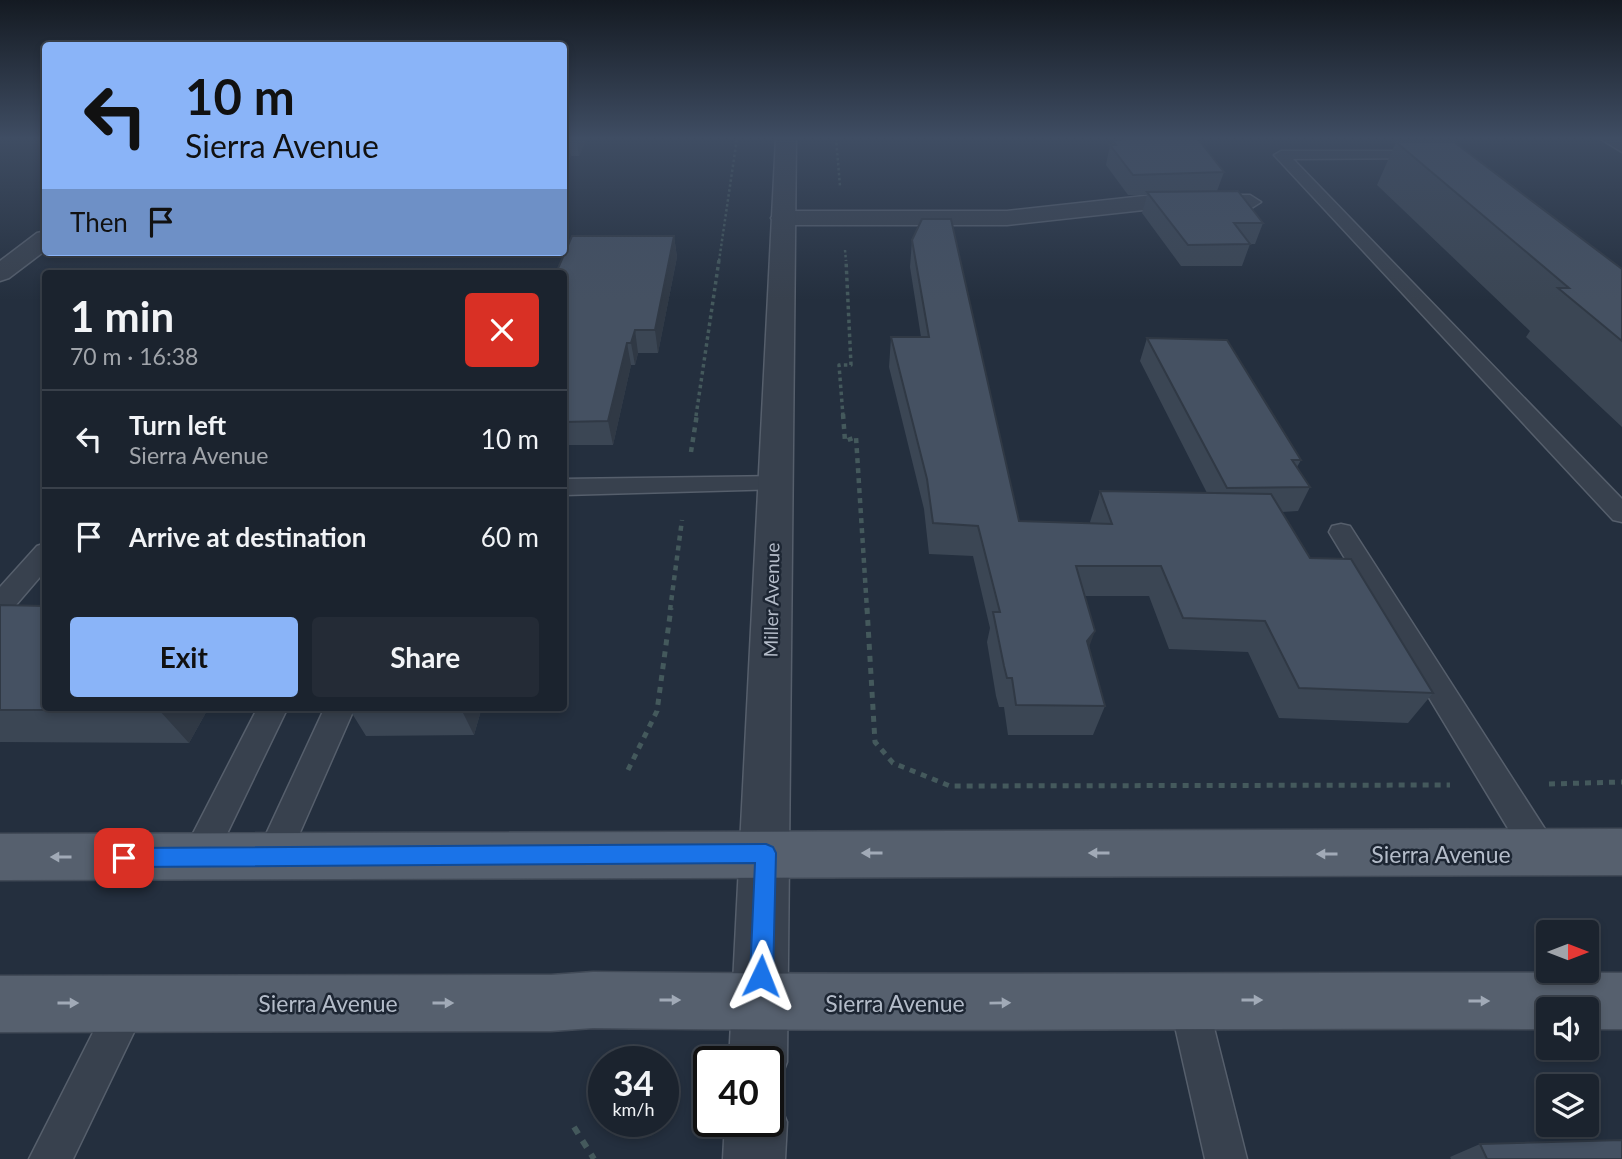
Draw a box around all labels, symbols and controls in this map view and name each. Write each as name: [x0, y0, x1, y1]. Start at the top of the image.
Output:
text: 10 m: [185, 67, 295, 125]
icon: left: [70, 70, 161, 161]
text: Sierra Avenue: [185, 126, 379, 165]
icon: arrive: [142, 203, 180, 241]
text: Then: [70, 206, 128, 238]
text: 1 min: [70, 291, 174, 341]
button: close: [465, 293, 539, 367]
text: 70 m · 16:38: [70, 342, 198, 370]
text: Turn left: [129, 409, 226, 441]
icon: left: [70, 420, 108, 458]
text: 10 m: [481, 423, 539, 455]
text: Sierra Avenue: [129, 441, 268, 469]
icon: arrive: [70, 518, 108, 556]
text: Arrive at destination: [129, 521, 366, 553]
text: 60 m: [481, 521, 539, 553]
street label: Miller Avenue: [759, 542, 783, 658]
button: Exit: [70, 617, 298, 697]
button: Share: [312, 617, 539, 697]
pin: [94, 828, 154, 888]
icon: arrive: [105, 839, 143, 877]
street label: Sierra Avenue: [1371, 840, 1511, 868]
one-way arrow: [860, 847, 882, 859]
one-way arrow: [1088, 847, 1110, 859]
one-way arrow: [1315, 848, 1337, 860]
one-way arrow: [49, 851, 71, 863]
north arrow: [1536, 920, 1600, 984]
map controls: [1536, 920, 1599, 1137]
position arrow: [724, 939, 798, 1013]
street label: Sierra Avenue: [258, 989, 398, 1017]
street label: Sierra Avenue: [825, 989, 965, 1017]
one-way arrow: [1241, 994, 1263, 1006]
one-way arrow: [659, 995, 681, 1006]
one-way arrow: [1469, 995, 1491, 1007]
one-way arrow: [57, 997, 79, 1009]
one-way arrow: [432, 997, 454, 1009]
one-way arrow: [989, 997, 1011, 1009]
button: sound: [1536, 997, 1599, 1060]
speed limit sign: 40: [693, 1046, 784, 1137]
text: 34: [613, 1061, 654, 1103]
button: layers: [1536, 1074, 1599, 1137]
text: km/h: [612, 1098, 655, 1120]

